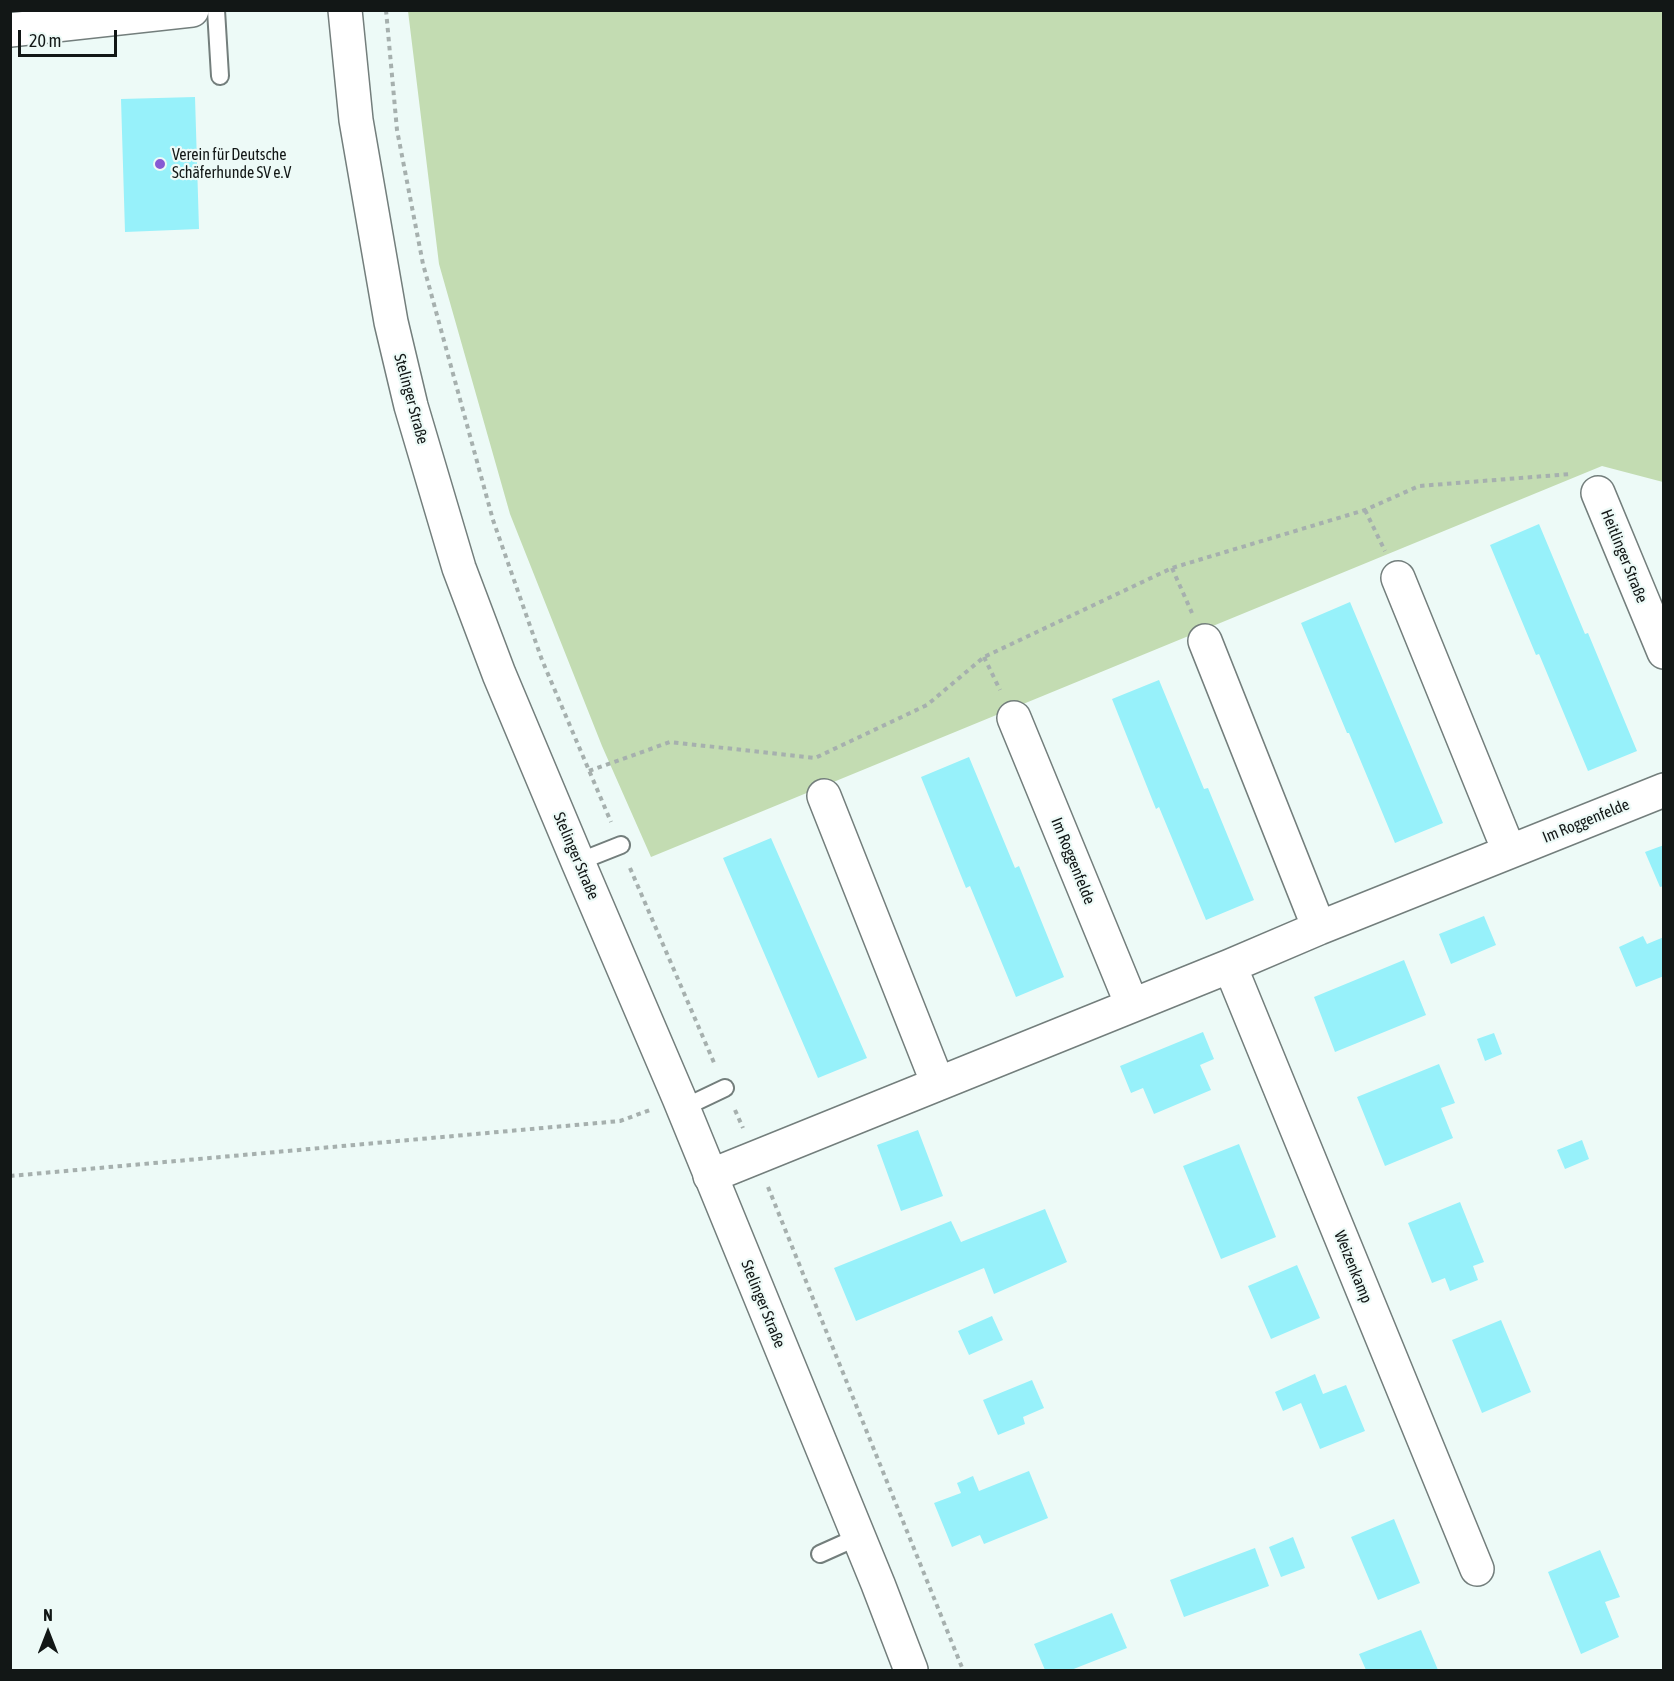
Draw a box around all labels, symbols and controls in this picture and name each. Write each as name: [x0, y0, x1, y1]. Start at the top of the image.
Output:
scale bar: [21, 18, 120, 56]
text: 20 m: [29, 30, 61, 51]
place label: Verein für Deutsche Schäferhunde SV e.V: [172, 145, 291, 183]
marker: Verein für Deutsche Schäferhunde SV e.V: [153, 157, 167, 171]
street label: Stelinger Straße: [390, 352, 432, 446]
street label: Heitlinger Straße: [1597, 506, 1651, 606]
street label: Im Roggenfelde: [1540, 795, 1632, 847]
street label: Stelinger Straße: [549, 810, 603, 902]
street label: Im Roggenfelde: [1047, 815, 1099, 907]
street label: Weizenkamp: [1330, 1228, 1376, 1306]
street label: Stelinger Straße: [737, 1257, 789, 1351]
north arrow: [18, 1603, 78, 1663]
text: N: [43, 1606, 53, 1624]

